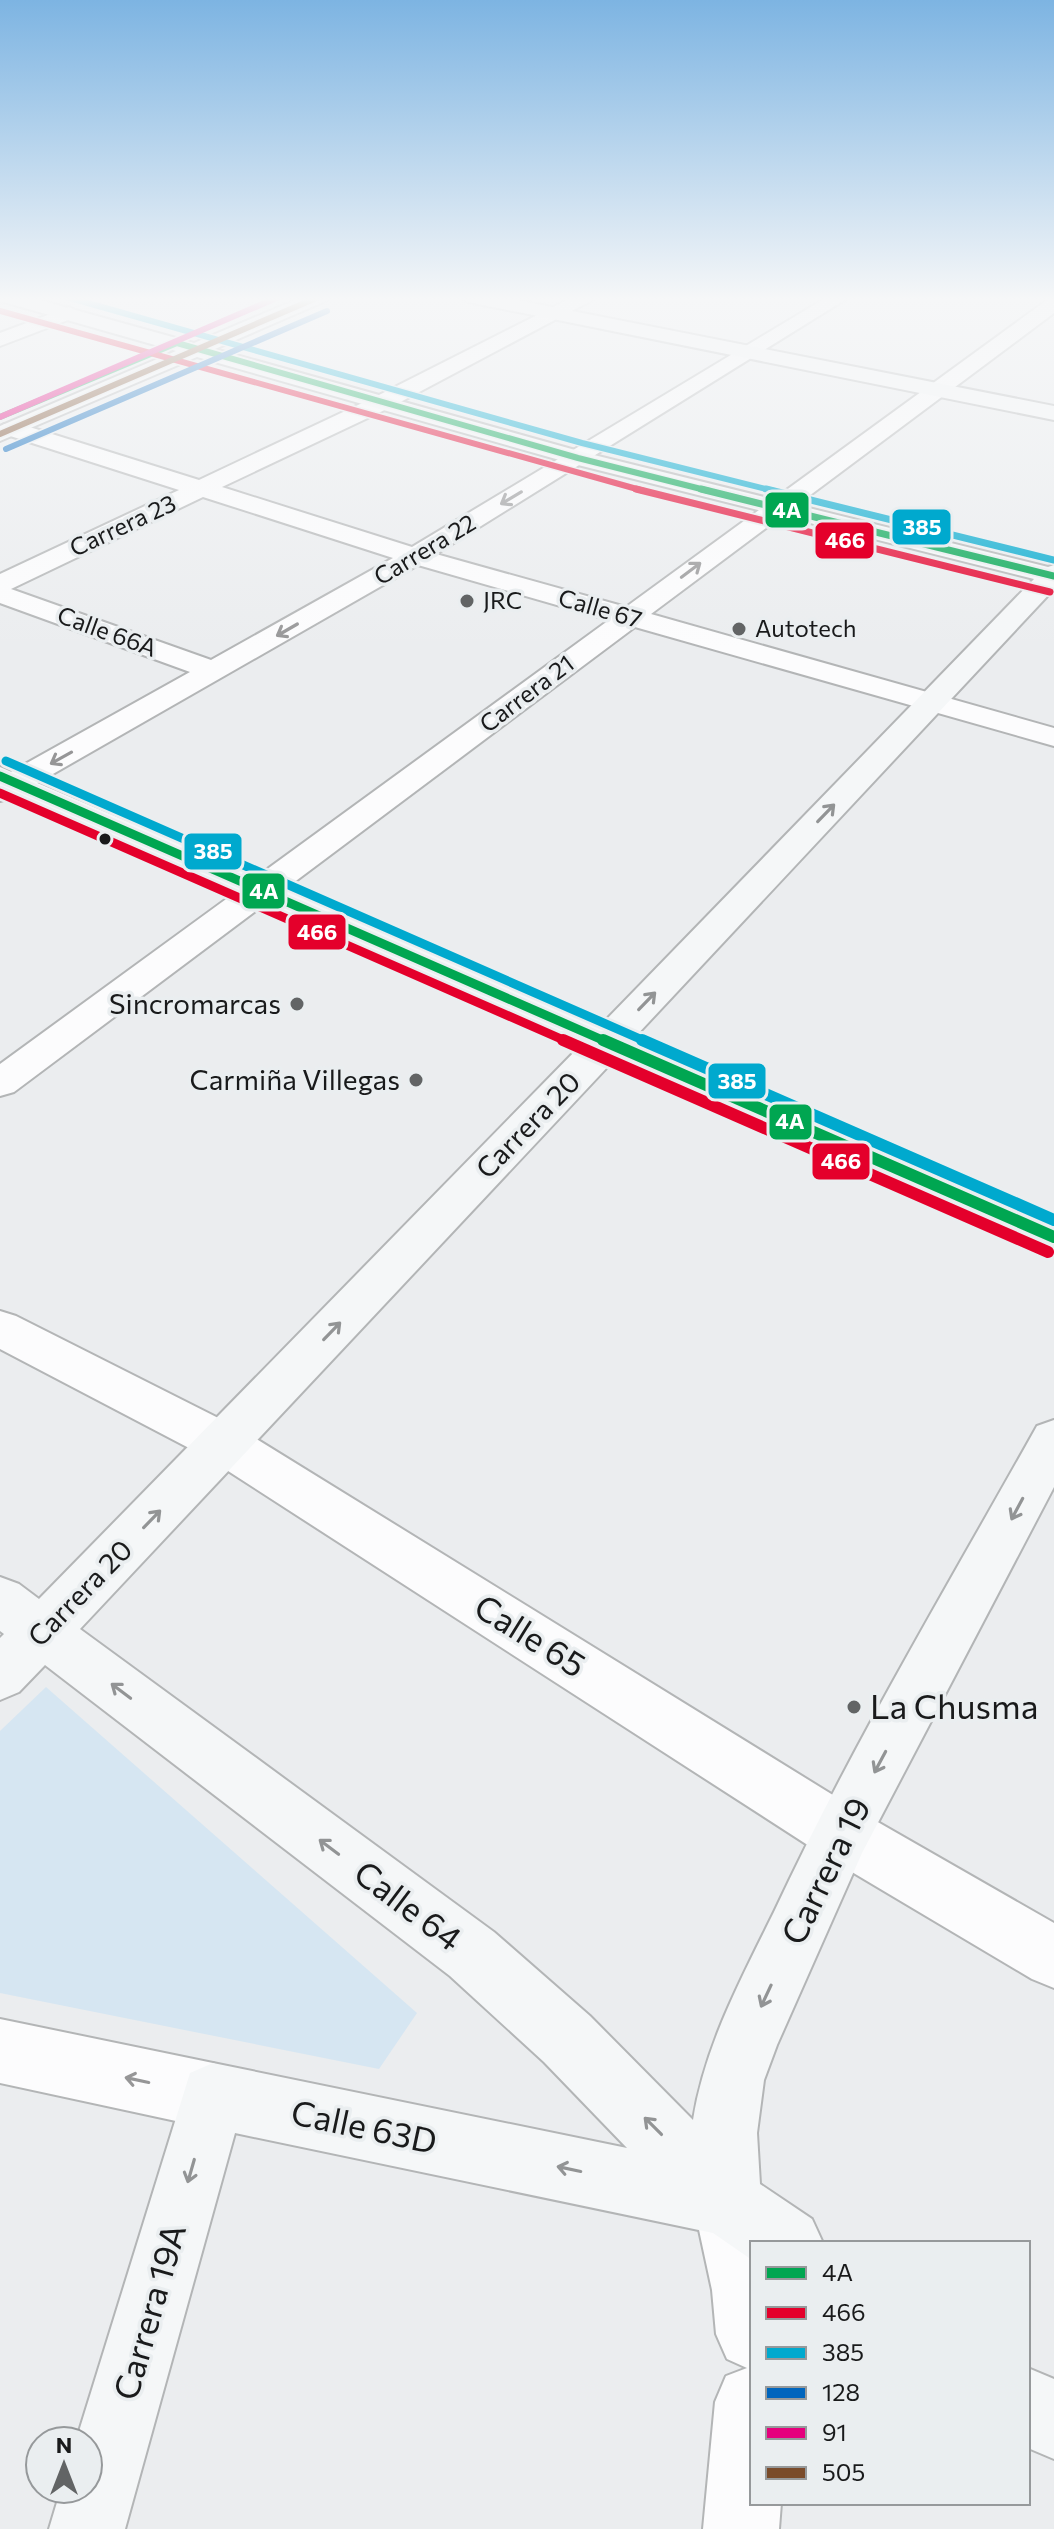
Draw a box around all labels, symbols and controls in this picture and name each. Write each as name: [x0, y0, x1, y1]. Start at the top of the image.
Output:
street label: Carrera 23: [65, 487, 180, 562]
one-way arrow: [500, 490, 523, 506]
line badge: 4A: [764, 491, 810, 529]
text: 4A: [772, 496, 802, 523]
street label: Carrera 22: [368, 507, 480, 590]
line badge: 385: [891, 508, 952, 546]
text: 385: [902, 513, 942, 540]
line badge: 466: [814, 521, 875, 560]
text: 466: [825, 526, 865, 553]
one-way arrow: [680, 562, 702, 579]
street label: Calle 67: [555, 582, 646, 633]
place label: JRC: [483, 585, 522, 614]
marker: JRC: [458, 592, 476, 610]
street label: Calle 66A: [54, 599, 161, 662]
place label: Autotech: [755, 613, 857, 642]
marker: Autotech: [730, 620, 748, 638]
one-way arrow: [276, 622, 299, 638]
street label: Carrera 21: [473, 648, 579, 738]
one-way arrow: [49, 750, 73, 766]
one-way arrow: [816, 803, 835, 823]
unlabelled marker: [97, 831, 113, 847]
line badge: 385: [183, 832, 243, 871]
text: 385: [193, 837, 233, 864]
line badge: 4A: [241, 872, 286, 910]
text: 4A: [249, 877, 279, 904]
line badge: 466: [287, 913, 347, 951]
text: 466: [297, 918, 337, 945]
place label: Sincromarcas: [109, 986, 281, 1020]
one-way arrow: [637, 991, 656, 1011]
marker: Sincromarcas: [288, 995, 306, 1013]
place label: Carmiña Villegas: [190, 1062, 400, 1096]
line badge: 385: [707, 1062, 767, 1100]
street label: Carrera 20: [468, 1064, 586, 1185]
text: 385: [717, 1067, 757, 1094]
marker: Carmiña Villegas: [407, 1071, 425, 1089]
line badge: 4A: [768, 1103, 813, 1141]
text: 4A: [775, 1107, 805, 1134]
line badge: 466: [811, 1142, 871, 1181]
text: 466: [821, 1147, 861, 1174]
one-way arrow: [323, 1321, 342, 1341]
one-way arrow: [1009, 1496, 1024, 1520]
one-way arrow: [142, 1510, 161, 1529]
street label: Carrera 20: [20, 1532, 138, 1653]
street label: Calle 65: [468, 1584, 594, 1685]
one-way arrow: [111, 1683, 132, 1700]
place label: La Chusma: [870, 1684, 1038, 1726]
marker: La Chusma: [845, 1698, 863, 1716]
one-way arrow: [871, 1750, 887, 1773]
street label: Carrera 19: [771, 1790, 878, 1950]
one-way arrow: [319, 1839, 341, 1856]
street label: Calle 64: [347, 1850, 471, 1958]
one-way arrow: [758, 1983, 773, 2008]
one-way arrow: [124, 2072, 150, 2087]
street label: Calle 63D: [288, 2089, 441, 2161]
one-way arrow: [644, 2117, 663, 2136]
one-way arrow: [183, 2157, 198, 2183]
one-way arrow: [556, 2161, 582, 2176]
street label: Carrera 19A: [103, 2219, 193, 2404]
legend: [750, 2241, 1030, 2505]
text: 4A: [822, 2257, 853, 2286]
text: 466: [822, 2297, 866, 2326]
text: 385: [822, 2337, 864, 2366]
text: 128: [822, 2377, 860, 2406]
text: 91: [822, 2417, 847, 2446]
north arrow: [24, 2425, 104, 2505]
text: N: [56, 2431, 72, 2458]
text: 505: [822, 2457, 865, 2486]

